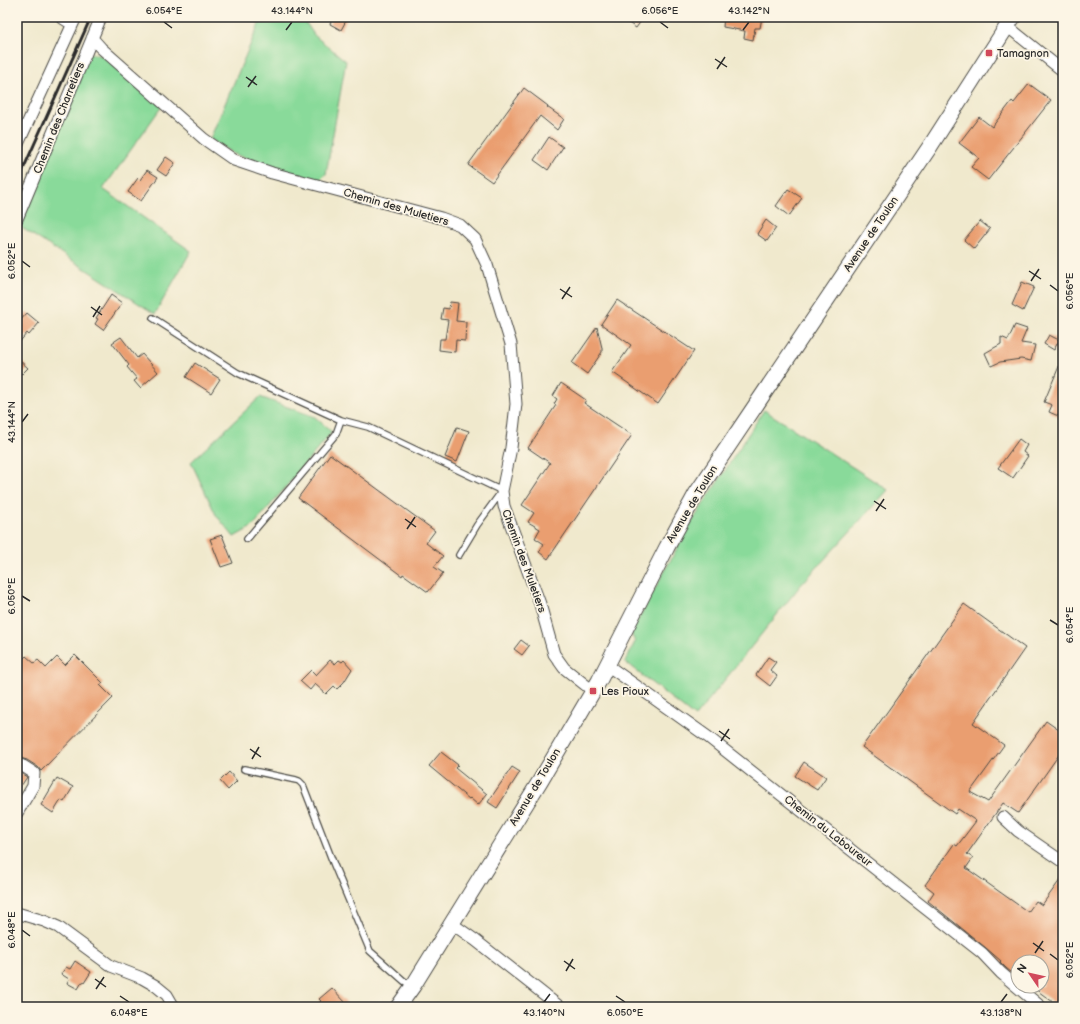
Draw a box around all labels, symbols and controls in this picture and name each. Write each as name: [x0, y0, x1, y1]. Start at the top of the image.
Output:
text: 6.054°E: [146, 5, 183, 17]
text: 43.144°N: [271, 5, 313, 17]
text: 6.056°E: [642, 5, 679, 17]
text: 43.142°N: [728, 5, 770, 17]
place label: Tamagnon: [997, 47, 1049, 60]
marker: Tamagnon: [984, 48, 994, 58]
street label: Chemin des Charretiers: [31, 60, 87, 176]
street label: Chemin des Muletiers: [342, 186, 451, 228]
street label: Avenue de Toulon: [841, 194, 901, 274]
text: 6.052°E: [6, 242, 18, 279]
text: 6.056°E: [1064, 272, 1076, 309]
text: 43.144°N: [6, 401, 18, 443]
street label: Avenue de Toulon: [664, 463, 720, 545]
street label: Chemin des Muletiers: [499, 508, 549, 615]
text: 6.050°E: [6, 577, 18, 614]
text: 6.054°E: [1064, 606, 1076, 643]
place label: Les Pioux: [601, 685, 649, 698]
marker: Les Pioux: [588, 686, 598, 696]
street label: Avenue de Toulon: [507, 746, 563, 828]
street label: Chemin du Laboureur: [782, 793, 875, 870]
text: 6.048°E: [6, 911, 18, 949]
text: 6.052°E: [1064, 941, 1076, 978]
north arrow: [1010, 954, 1050, 994]
text: N: [1014, 962, 1030, 976]
text: 6.048°E: [110, 1007, 148, 1019]
text: 43.140°N: [523, 1007, 565, 1019]
text: 6.050°E: [607, 1007, 644, 1019]
text: 43.138°N: [980, 1007, 1022, 1019]

